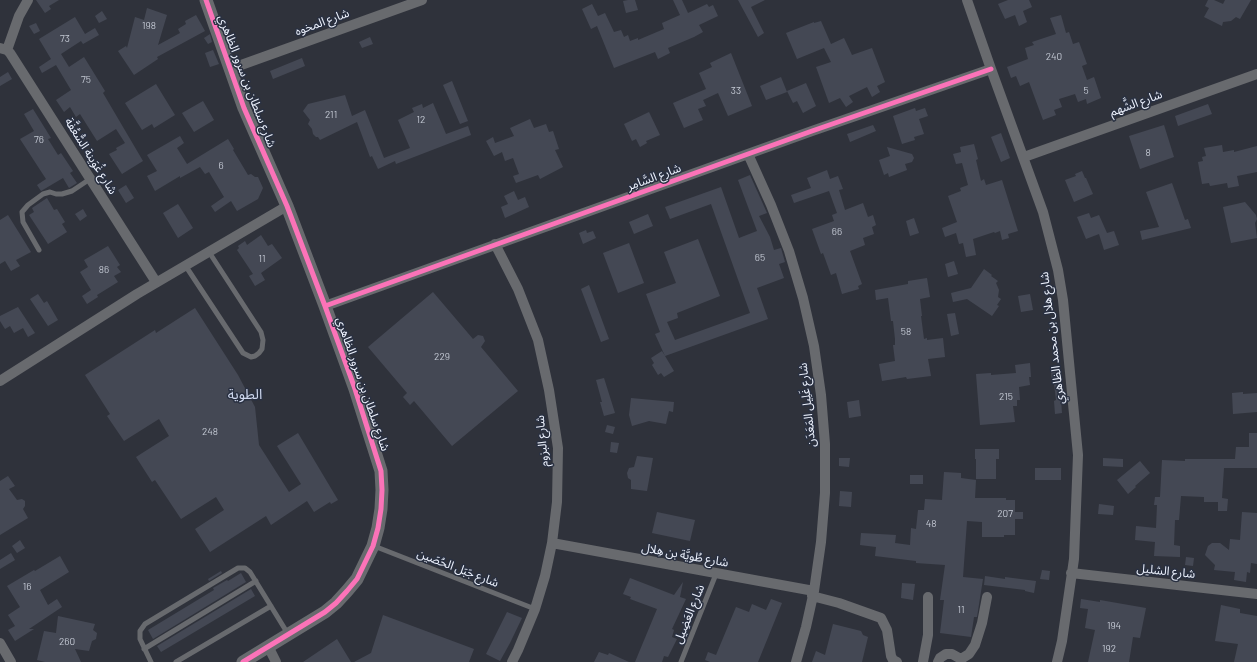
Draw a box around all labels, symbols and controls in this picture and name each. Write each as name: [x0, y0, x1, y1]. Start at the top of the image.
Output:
street label: شارع المخوه: [293, 6, 351, 38]
street label: شارع سلطان بن سرور الظاهري: [215, 13, 279, 149]
house number: 198: [142, 20, 156, 32]
house number: 73: [60, 33, 70, 45]
house number: 240: [1046, 51, 1062, 63]
house number: 75: [81, 74, 91, 86]
house number: 33: [731, 85, 741, 97]
house number: 5: [1083, 85, 1089, 97]
street label: شارع الشَّهم: [1108, 87, 1164, 119]
house number: 211: [325, 109, 337, 121]
house number: 12: [417, 114, 425, 126]
street label: شارع غُوَينة السُّعُفَّة: [62, 115, 120, 197]
house number: 76: [34, 134, 44, 146]
house number: 8: [1145, 147, 1151, 159]
house number: 6: [218, 160, 224, 172]
street label: شارع السَّامِر: [625, 161, 683, 193]
house number: 66: [832, 226, 842, 238]
house number: 65: [755, 252, 765, 264]
house number: 11: [258, 253, 266, 265]
house number: 86: [99, 264, 109, 276]
street label: شارع هلال بن محمد الظاهري: [1037, 271, 1067, 405]
street label: شارع سلطان بن سرور الظاهري: [333, 315, 393, 453]
house number: 58: [901, 326, 911, 338]
house number: 229: [434, 351, 450, 363]
street label: شارع غَلِيل المَعَدَن: [795, 362, 819, 448]
district label: الطوية: [228, 386, 262, 402]
house number: 215: [999, 391, 1013, 403]
street label: شارع البزوم: [533, 415, 551, 467]
house number: 248: [202, 426, 218, 438]
house number: 207: [997, 508, 1013, 520]
house number: 48: [926, 518, 936, 530]
street label: شارع طُويَّة بن هِلال: [640, 540, 730, 570]
street label: شارع جَبَل الحُصَين: [415, 546, 501, 590]
street label: شارع الشليل: [1136, 561, 1196, 581]
house number: 16: [23, 581, 31, 593]
street label: شارع العَضِيل: [671, 582, 707, 646]
house number: 11: [957, 604, 965, 616]
house number: 194: [1107, 620, 1121, 632]
house number: 260: [59, 636, 75, 648]
house number: 192: [1102, 643, 1116, 655]

